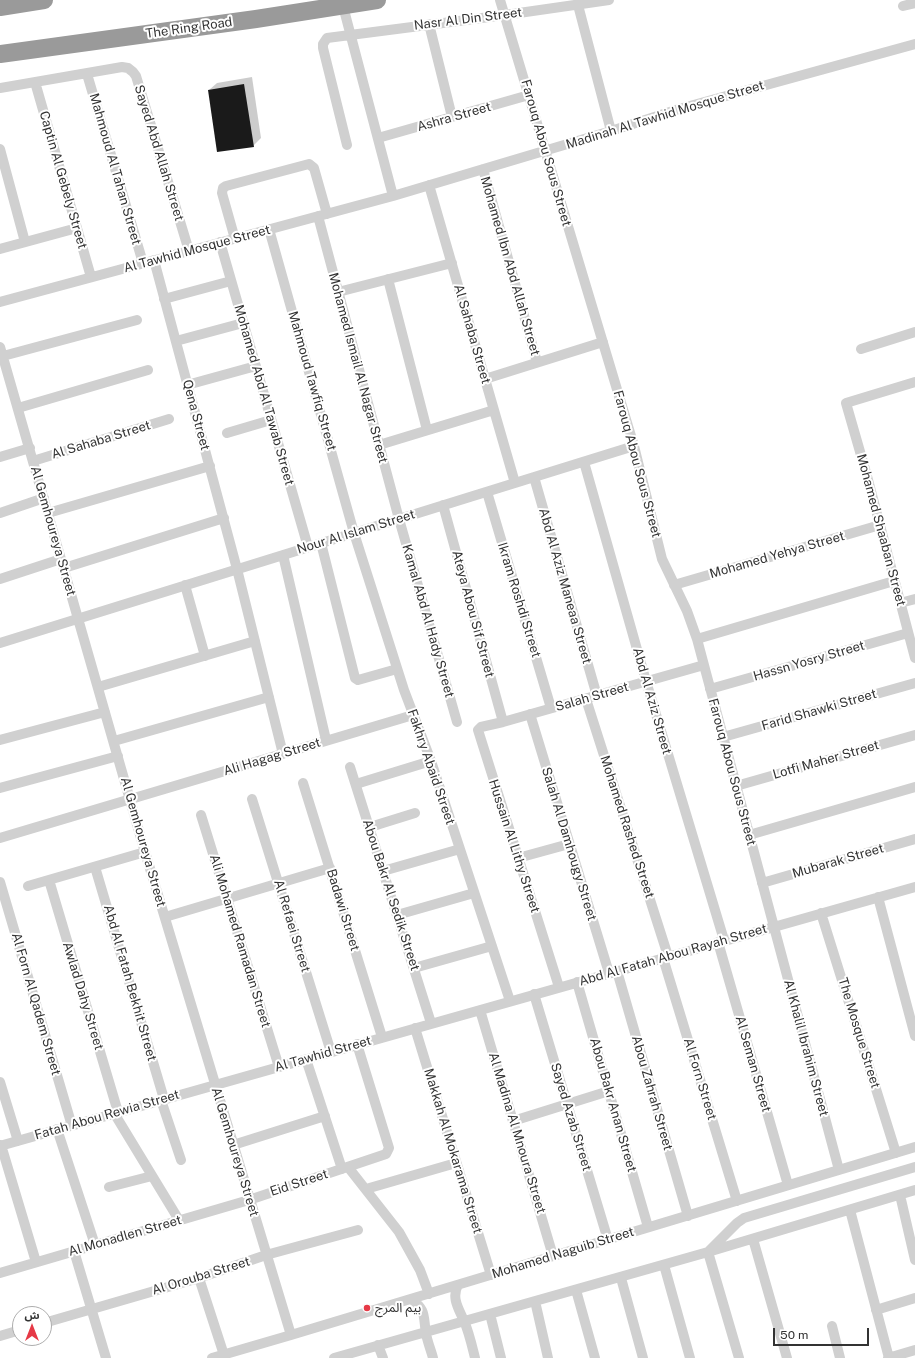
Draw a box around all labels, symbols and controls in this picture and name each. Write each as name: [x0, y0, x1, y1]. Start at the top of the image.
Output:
street label: Nasr Al Din Street: [413, 5, 523, 33]
street label: The Ring Road: [145, 14, 233, 42]
street label: Madinah Al Tawhid Mosque Street: [564, 77, 766, 153]
street label: Farouq Abou Sous Street: [518, 78, 574, 228]
street label: Sayed Abd Allah Street: [131, 83, 187, 223]
street label: Mahmoud Al Tahan Street: [86, 91, 144, 247]
street label: Ashra Street: [415, 99, 493, 135]
street label: Captin Al Gebely Street: [36, 109, 90, 251]
street label: Mohamed Ibn Abd Allah Street: [477, 175, 543, 357]
street label: Al Tawhid Mosque Street: [122, 222, 272, 276]
street label: Mohamed Ismail Al Nagar Street: [325, 271, 391, 465]
street label: Al Sahaba Street: [450, 282, 494, 386]
street label: Mohamed Abd Al Tawab Street: [231, 303, 297, 487]
street label: Mahmoud Tawfiq Street: [285, 309, 339, 453]
street label: Qena Street: [179, 378, 213, 452]
street label: Farouq Abou Sous Street: [610, 389, 664, 539]
street label: Al Sahaba Street: [50, 418, 152, 462]
street label: Mohamed Shaaban Street: [853, 452, 909, 608]
street label: Al Gemhoureya Street: [27, 464, 79, 598]
street label: Abd Al Aziz Maneaa Street: [535, 506, 595, 666]
street label: Nour Al Islam Street: [295, 507, 417, 557]
street label: Mohamed Yehya Street: [708, 528, 846, 582]
street label: Ikram Roshdi Street: [494, 541, 544, 659]
street label: Kamal Abd Al Hady Street: [399, 543, 457, 699]
street label: Ateya Abou Sif Street: [449, 549, 497, 679]
street label: Hassn Yosry Street: [752, 638, 866, 684]
street label: Abd Al Aziz Street: [629, 646, 675, 756]
street label: Salah Street: [554, 679, 630, 715]
street label: Farid Shawki Street: [760, 686, 878, 734]
street label: Farouq Abou Sous Street: [705, 697, 759, 847]
street label: Fakhry Abaid Street: [404, 707, 458, 827]
street label: Ali Hagag Street: [221, 735, 323, 779]
street label: Lotfi Maher Street: [771, 737, 881, 783]
street label: Mohamed Rashed Street: [597, 754, 657, 900]
street label: Salah Al Damhougy Street: [538, 765, 600, 923]
street label: Al Gemhoureya Street: [117, 775, 169, 909]
street label: Hussain Al Lithy Street: [485, 777, 543, 915]
street label: Abou Bakr Al Sedik Street: [359, 817, 423, 973]
street label: Mubarak Street: [790, 840, 886, 882]
street label: Ali Mohamed Ramadan Street: [206, 853, 274, 1029]
street label: Badawi Street: [323, 867, 363, 953]
street label: Al Refaei Street: [270, 878, 314, 974]
street label: Abd Al Fatah Bekhit Street: [100, 903, 160, 1063]
street label: Abd Al Fatah Abou Rayah Street: [577, 921, 769, 989]
street label: Al Forn Al Qadem Street: [8, 931, 64, 1077]
street label: Awlad Dahy Street: [59, 940, 107, 1052]
street label: The Mosque Street: [835, 976, 883, 1090]
street label: Al Khalil Ibrahim Street: [780, 978, 832, 1118]
street label: Al Seman Street: [732, 1014, 774, 1114]
street label: Al Tawhid Street: [273, 1033, 373, 1075]
street label: Abou Zahrah Street: [628, 1034, 676, 1152]
street label: Abou Bakr Anan Street: [586, 1036, 640, 1174]
street label: Al Forn Street: [680, 1036, 720, 1122]
street label: Al Madina Al Mnoura Street: [485, 1051, 549, 1215]
street label: Sayed Azab Street: [547, 1061, 595, 1173]
street label: Makkah Al Mokarama Street: [420, 1067, 486, 1235]
street label: Al Gemhoureya Street: [208, 1086, 262, 1218]
street label: Fatah Abou Rewia Street: [33, 1087, 181, 1143]
street label: Eid Street: [268, 1166, 330, 1200]
street label: Al Monadlen Street: [67, 1212, 183, 1260]
street label: Mohamed Naguib Street: [490, 1224, 636, 1282]
street label: Al Orouba Street: [150, 1254, 252, 1298]
place label: بيم المرج: [375, 1300, 421, 1316]
marker: بيم المرج: [362, 1303, 372, 1313]
north arrow: [12, 1306, 52, 1346]
text: ش: [24, 1309, 40, 1321]
scale bar: [775, 1320, 871, 1346]
text: 50 m: [780, 1328, 808, 1342]

